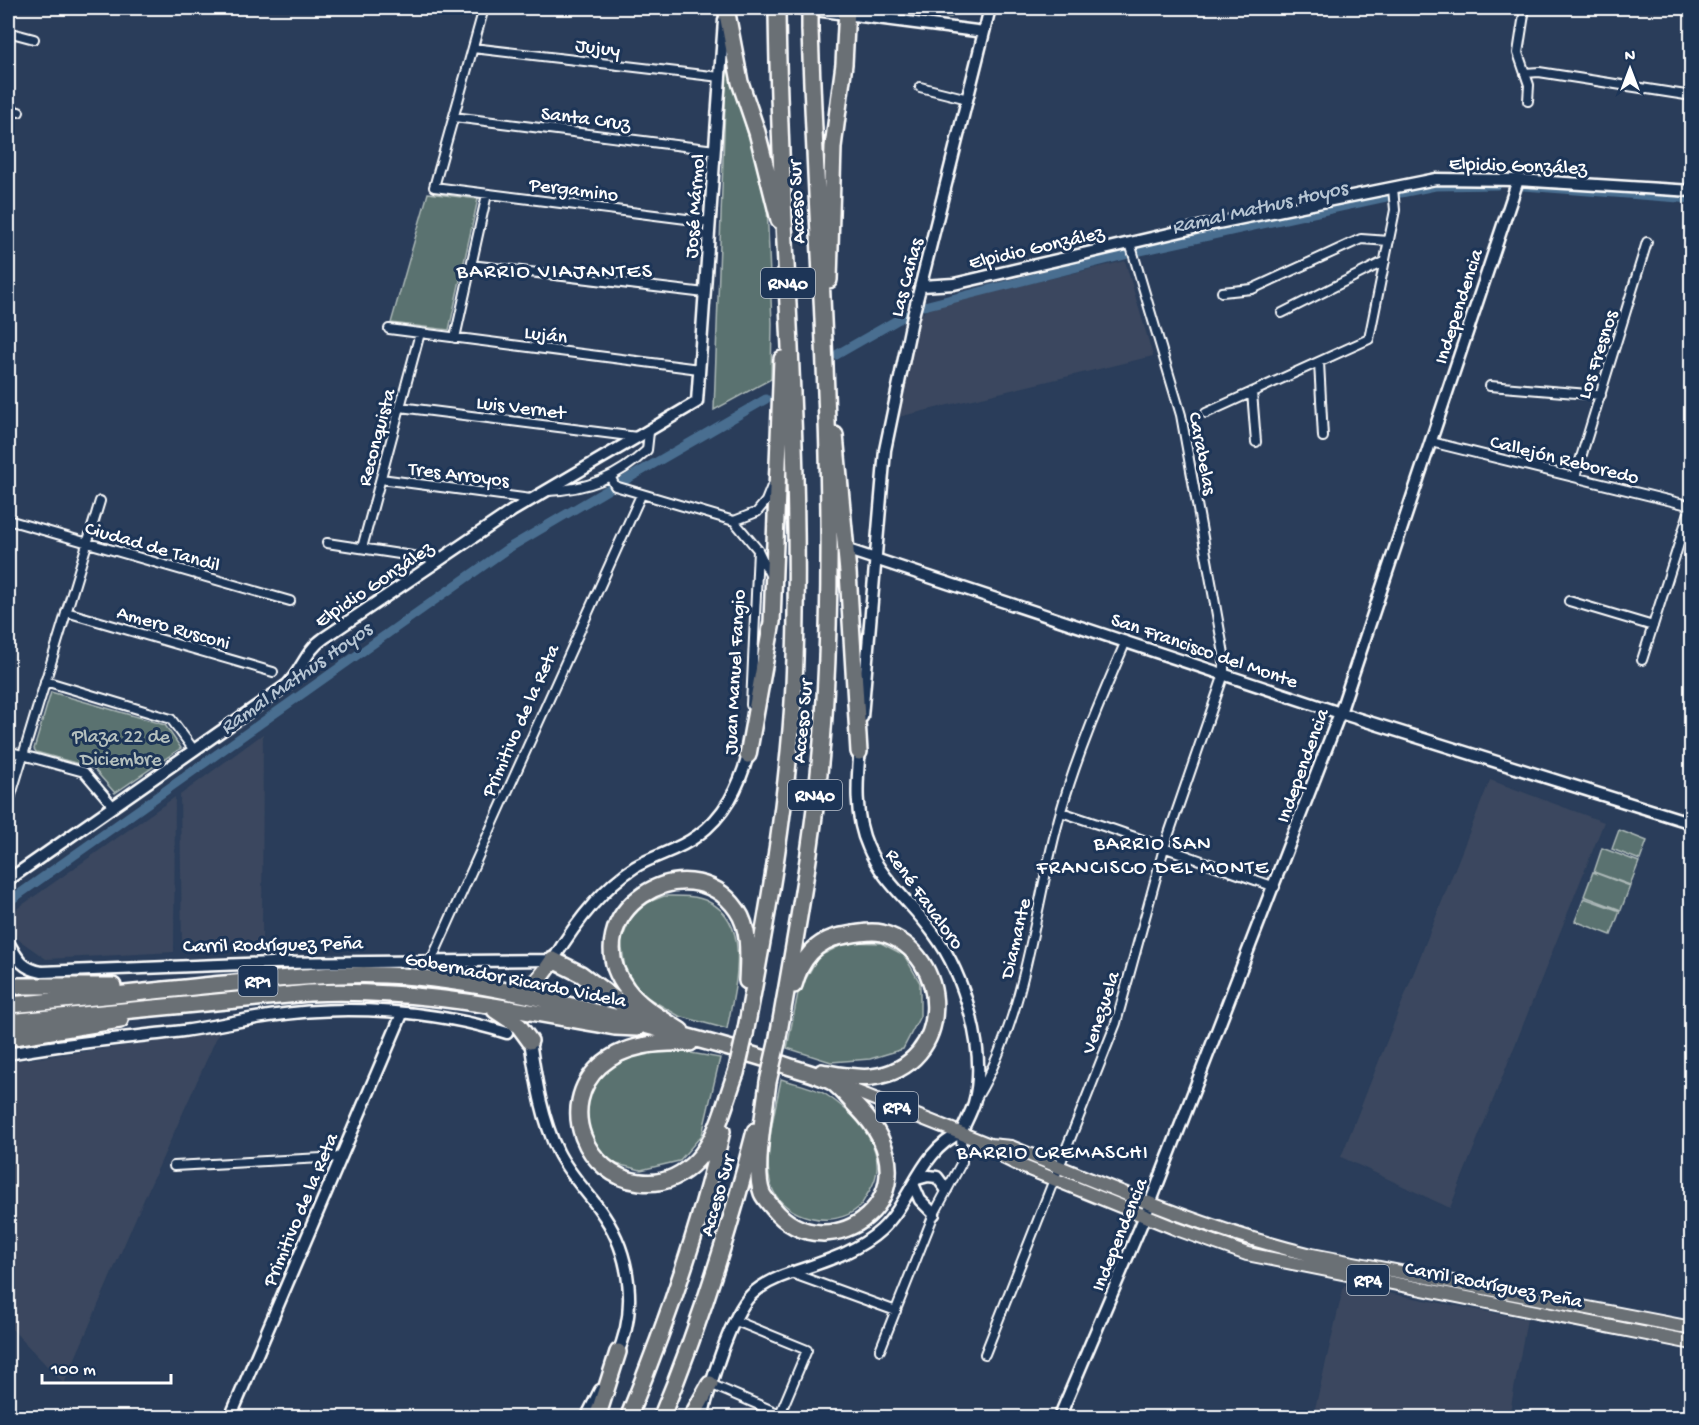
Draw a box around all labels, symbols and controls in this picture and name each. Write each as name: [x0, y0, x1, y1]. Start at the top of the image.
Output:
street label: Jujuy: [574, 35, 621, 64]
north arrow: [1600, 39, 1660, 99]
text: N: [1625, 48, 1636, 67]
street label: Santa Cruz: [539, 104, 633, 138]
street label: José Mármol: [681, 153, 712, 259]
street label: Elpidio González: [1448, 154, 1589, 181]
street label: Acceso Sur: [785, 157, 812, 244]
street label: Pergamino: [527, 174, 619, 208]
water label: Ramal Mathus Hoyos: [1170, 177, 1352, 242]
street label: Elpidio González: [967, 222, 1108, 276]
street label: Las Cañas: [887, 235, 930, 320]
street label: Independencia: [1431, 246, 1490, 368]
district label: BARRIO VIAJANTES: [456, 260, 653, 286]
road number: RN40: [761, 268, 815, 298]
street label: Los Fresnos: [1574, 307, 1625, 402]
street label: Luján: [523, 322, 569, 351]
street label: Reconquista: [354, 386, 403, 489]
street label: Luis Vernet: [475, 393, 568, 427]
street label: Carabelas: [1181, 410, 1220, 498]
street label: Callejón Reboredo: [1487, 432, 1641, 491]
street label: Tres Arroyos: [406, 459, 511, 494]
street label: Ciudad de Tandil: [82, 518, 222, 579]
street label: Elpidio González: [311, 537, 440, 634]
street label: Juan Manuel Fangio: [721, 589, 752, 755]
street label: Amero Rusconi: [114, 602, 232, 657]
street label: San Francisco del Monte: [1107, 609, 1301, 695]
water label: Ramal Mathus Hoyos: [216, 617, 379, 742]
street label: Primitivo de la Reta: [478, 641, 567, 802]
street label: Acceso Sur: [789, 677, 820, 764]
street label: Independencia: [1273, 705, 1336, 826]
park label: Plaza 22 de Diciembre: [71, 727, 170, 773]
road number: RN40: [788, 780, 842, 810]
district label: BARRIO SAN FRANCISCO DEL MONTE: [1035, 833, 1270, 882]
street label: René Favaloro: [879, 845, 967, 955]
street label: Diamante: [997, 896, 1038, 983]
street label: Carril Rodríguez Peña: [183, 933, 364, 960]
street label: Gobernador Ricardo Videla: [403, 949, 629, 1014]
road number: RP1: [238, 966, 278, 996]
street label: Venezuela: [1078, 968, 1127, 1058]
road number: RP4: [876, 1092, 918, 1122]
street label: Primitivo de la Reta: [259, 1129, 345, 1292]
district label: BARRIO CREMASCHI: [956, 1142, 1149, 1167]
street label: Acceso Sur: [697, 1151, 743, 1239]
street label: Independencia: [1088, 1175, 1155, 1295]
street label: Carril Rodríguez Peña: [1403, 1258, 1585, 1315]
road number: RP4: [1347, 1265, 1389, 1295]
scale bar: [42, 1347, 171, 1385]
text: 100 m: [50, 1360, 96, 1381]

